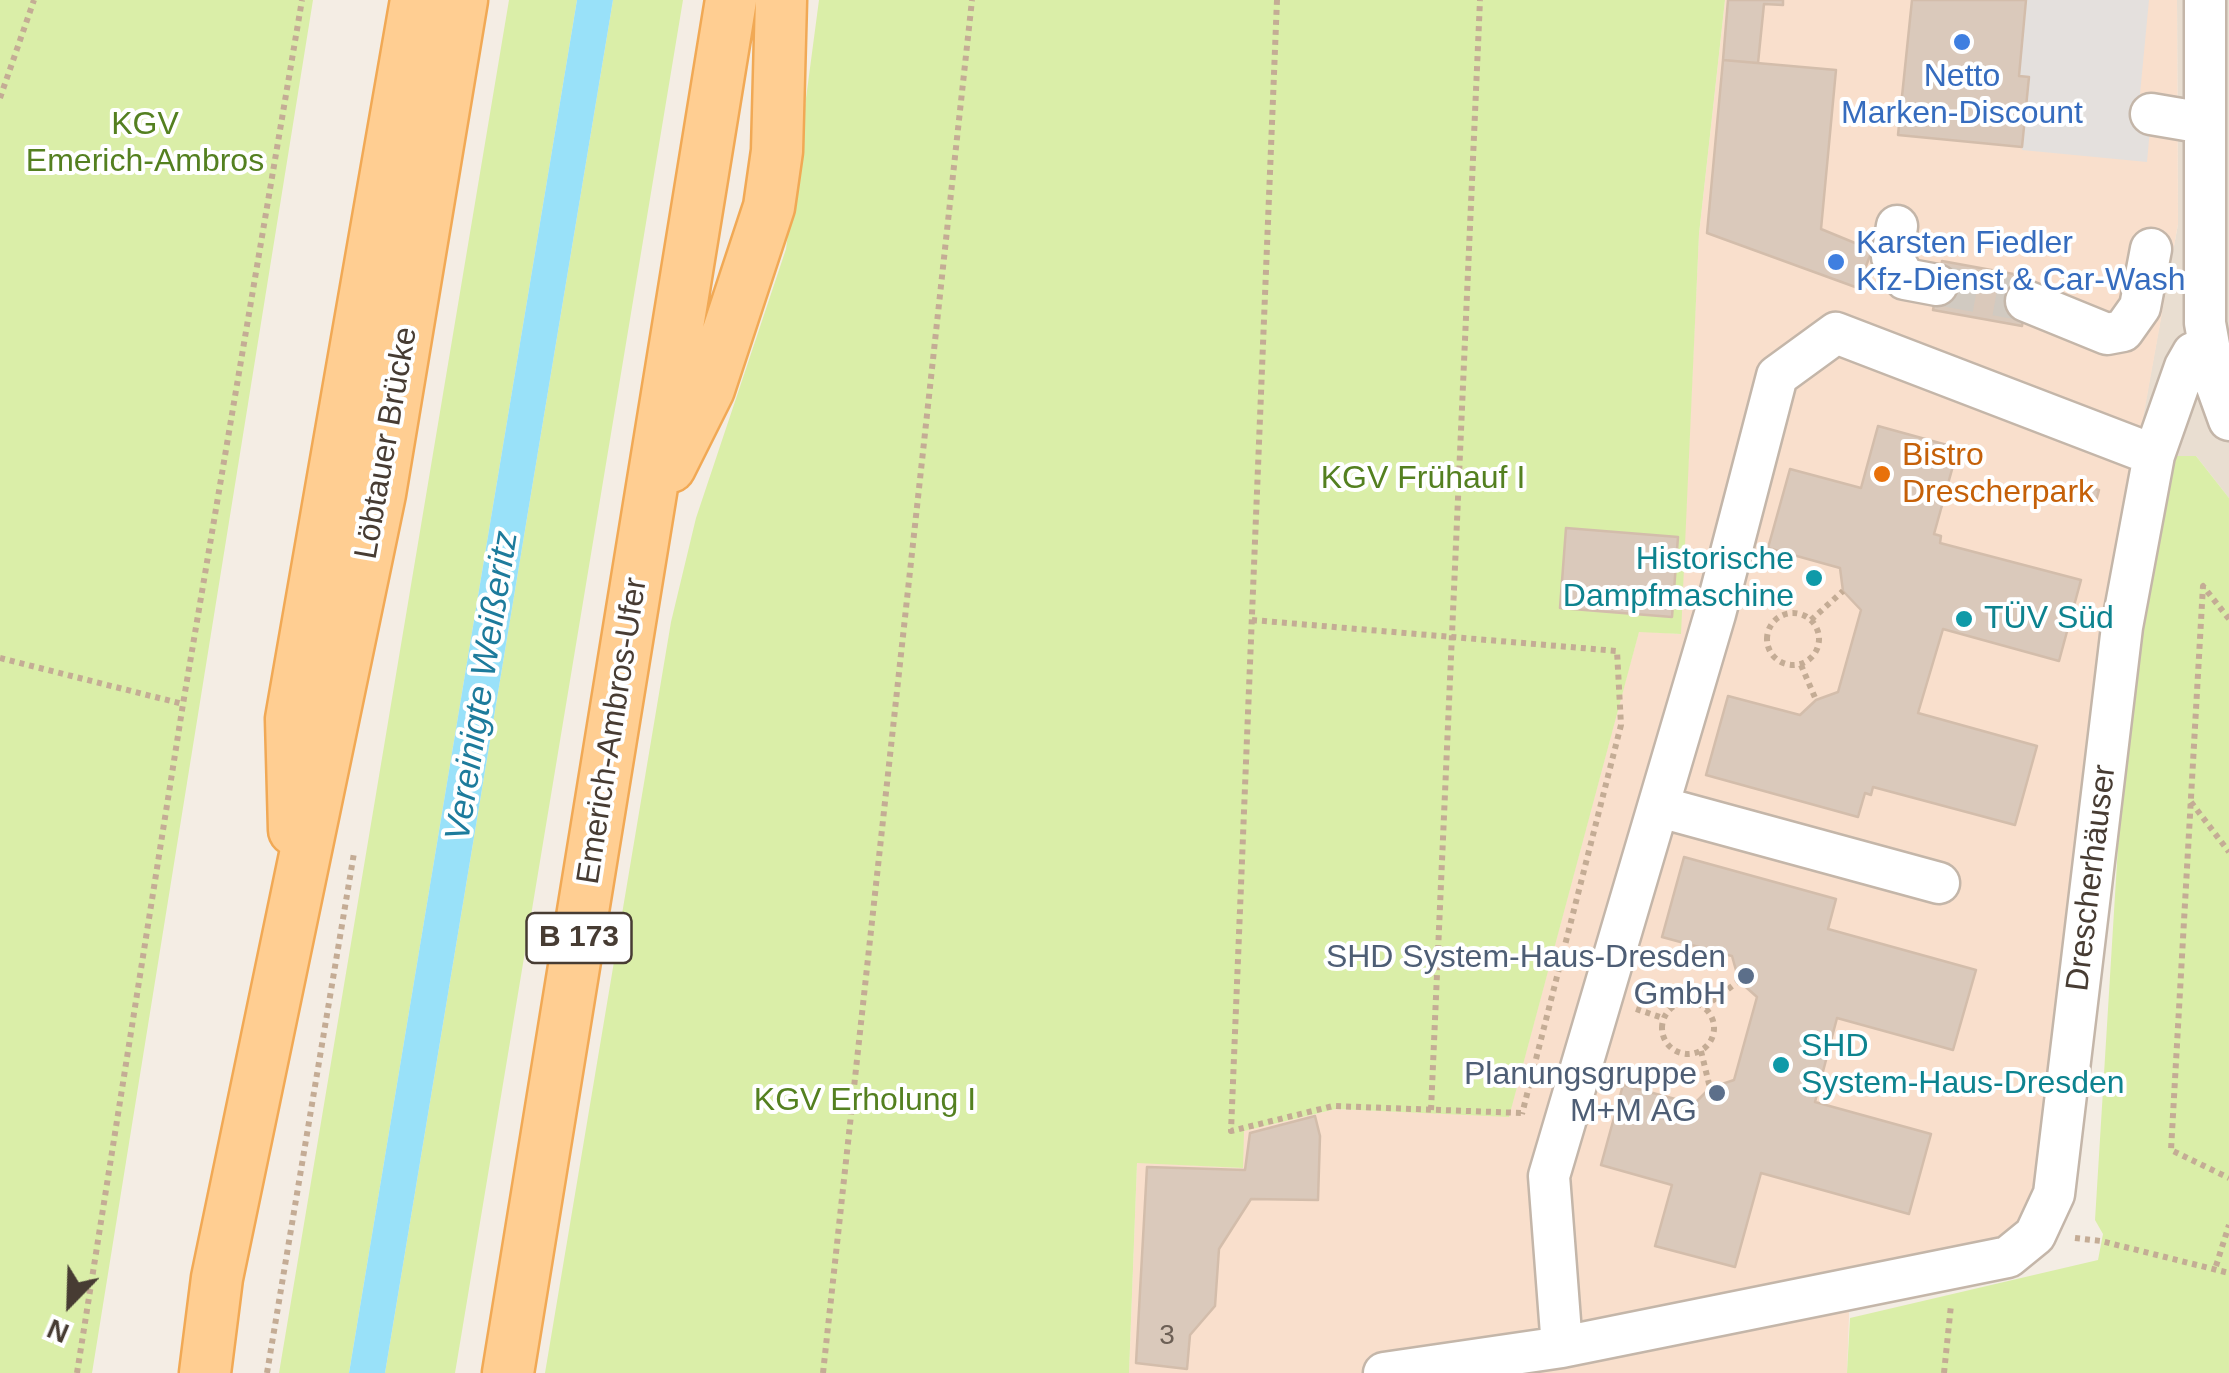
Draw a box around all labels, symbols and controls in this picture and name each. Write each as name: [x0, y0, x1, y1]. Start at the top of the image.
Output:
marker: Netto Marken-Discount: [1951, 31, 1973, 53]
place label: Netto Marken-Discount: [1841, 58, 2083, 133]
park label: KGV Emerich-Ambros: [26, 106, 264, 181]
place label: Karsten Fiedler Kfz-Dienst & Car-Wash: [1856, 225, 2186, 300]
marker: Karsten Fiedler Kfz-Dienst & Car-Wash: [1825, 251, 1847, 273]
street label: Löbtauer Brücke: [348, 324, 426, 562]
place label: Bistro Drescherpark: [1902, 437, 2094, 512]
park label: KGV Frühauf I: [1321, 460, 1525, 498]
marker: Bistro Drescherpark: [1871, 463, 1893, 485]
water label: Vereinigte Weißeritz: [438, 528, 528, 844]
place label: Historische Dampfmaschine: [1563, 541, 1794, 616]
marker: Historische Dampfmaschine: [1803, 567, 1825, 589]
street label: Emerich-Ambros-Ufer: [570, 575, 656, 887]
place label: TÜV Süd: [1984, 600, 2114, 638]
marker: TÜV Süd: [1953, 608, 1975, 630]
street label: Drescherhäuser: [2059, 763, 2125, 993]
road number: B 173: [526, 913, 632, 963]
place label: SHD System-Haus-Dresden GmbH: [1326, 939, 1726, 1014]
marker: SHD System-Haus-Dresden GmbH: [1735, 965, 1757, 987]
place label: SHD System-Haus-Dresden: [1801, 1028, 2125, 1103]
marker: SHD System-Haus-Dresden: [1770, 1054, 1792, 1076]
place label: Planungsgruppe M+M AG: [1464, 1056, 1697, 1131]
park label: KGV Erholung I: [754, 1082, 976, 1120]
marker: Planungsgruppe M+M AG: [1706, 1082, 1728, 1104]
north arrow: [20, 1253, 120, 1353]
text: N: [43, 1313, 73, 1349]
house number: 3: [1159, 1319, 1175, 1353]

